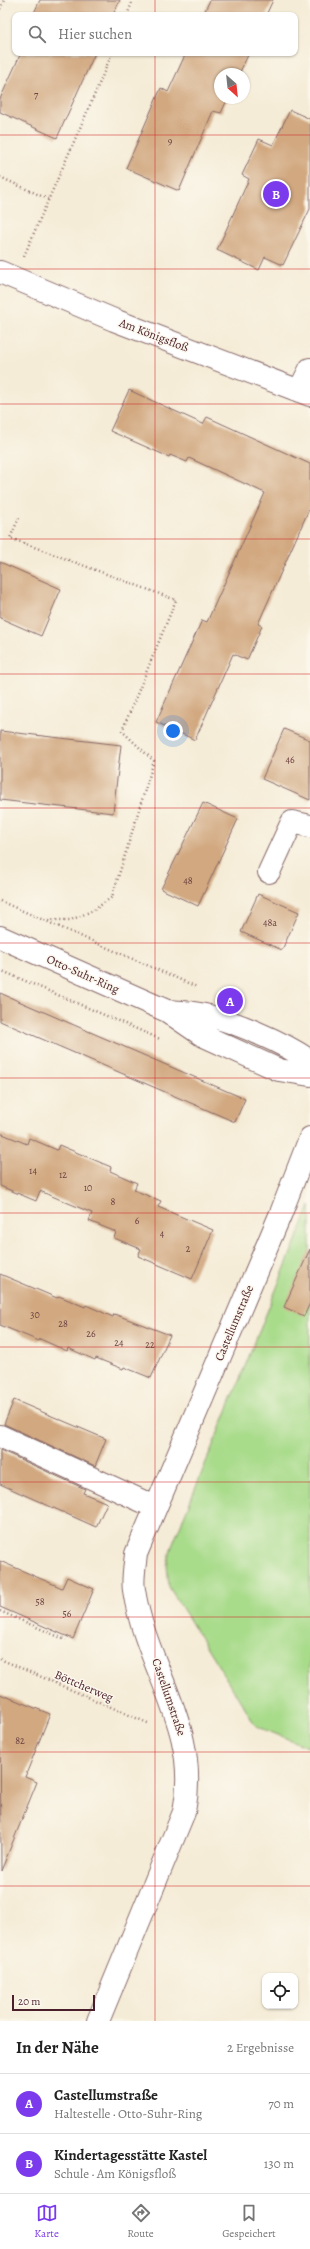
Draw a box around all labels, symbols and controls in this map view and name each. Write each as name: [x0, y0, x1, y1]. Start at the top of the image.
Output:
search box: [12, 12, 298, 56]
icon: search: [26, 23, 48, 45]
text: Hier suchen: [58, 24, 132, 44]
north arrow: [214, 68, 250, 104]
house number: 7: [34, 88, 39, 101]
house number: 9: [168, 134, 173, 147]
pin: B: [263, 179, 289, 209]
street label: Am Königsfloß: [116, 314, 191, 356]
your location: [163, 721, 183, 741]
house number: 46: [285, 753, 295, 766]
house number: 48: [183, 874, 193, 887]
house number: 48a: [263, 916, 277, 929]
street label: Otto-Suhr-Ring: [44, 951, 122, 997]
pin: A: [217, 986, 243, 1016]
house number: 14: [29, 1164, 37, 1177]
house number: 12: [59, 1168, 67, 1181]
house number: 10: [84, 1181, 92, 1194]
house number: 8: [111, 1195, 116, 1208]
house number: 6: [135, 1214, 140, 1227]
house number: 4: [160, 1227, 165, 1240]
house number: 2: [186, 1242, 191, 1255]
street label: Castellumstraße: [211, 1283, 257, 1363]
house number: 30: [30, 1308, 40, 1321]
house number: 28: [58, 1317, 68, 1330]
house number: 26: [86, 1327, 96, 1340]
house number: 24: [114, 1336, 124, 1349]
house number: 22: [145, 1338, 155, 1351]
house number: 58: [35, 1595, 45, 1608]
house number: 56: [63, 1607, 72, 1620]
street label: Castellumstraße: [148, 1656, 190, 1738]
street label: Böttcherweg: [52, 1666, 116, 1706]
house number: 82: [15, 1734, 25, 1747]
map controls: [262, 1973, 298, 2009]
button: locate: [262, 1973, 298, 2009]
scale bar: [12, 1993, 95, 2012]
text: 20 m: [18, 1994, 40, 2009]
text: In der Nähe: [16, 2036, 99, 2059]
text: 2 Ergebnisse: [227, 2039, 294, 2056]
text: Castellumstraße: [54, 2085, 158, 2105]
text: A: [25, 2095, 33, 2112]
text: 70 m: [268, 2095, 294, 2112]
text: Haltestelle · Otto-Suhr-Ring: [54, 2105, 202, 2122]
text: Kindertagesstätte Kastel: [54, 2145, 207, 2165]
text: B: [25, 2155, 33, 2172]
text: 130 m: [264, 2155, 294, 2172]
text: Schule · Am Königsfloß: [54, 2165, 176, 2182]
tab: Karte: [34, 2202, 59, 2241]
tab: Route: [127, 2202, 154, 2241]
tab: Gespeichert: [222, 2202, 276, 2241]

